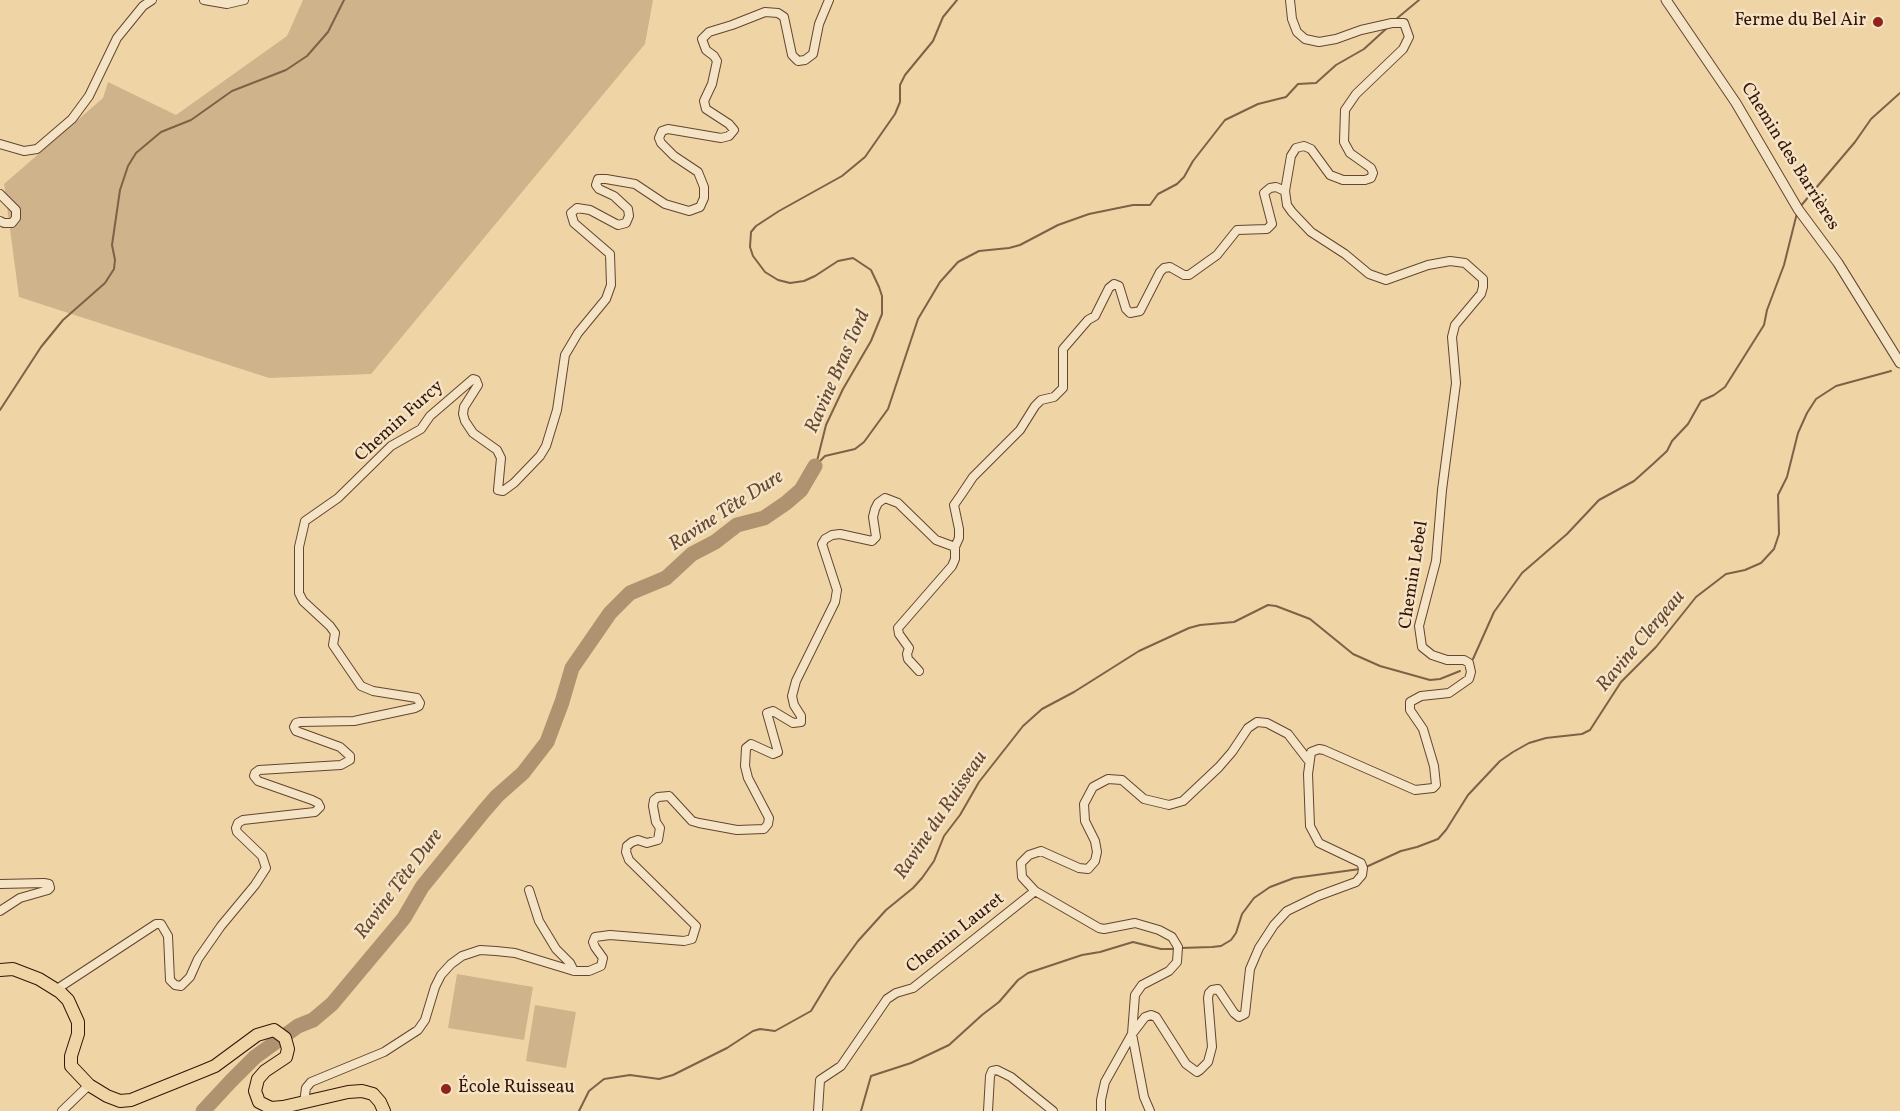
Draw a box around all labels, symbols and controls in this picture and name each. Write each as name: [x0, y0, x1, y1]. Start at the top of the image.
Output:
place label: Ferme du Bel Air: [1734, 11, 1866, 33]
marker: Ferme du Bel Air: [1871, 15, 1885, 29]
street label: Chemin des Barrières: [1735, 79, 1843, 235]
water label: Ravine Bras Tord: [801, 307, 877, 437]
street label: Chemin Furcy: [351, 377, 449, 467]
water label: Ravine Tête Dure: [665, 466, 789, 558]
street label: Chemin Lebel: [1396, 519, 1434, 631]
water label: Ravine Clergeau: [1593, 586, 1691, 698]
water label: Ravine du Ruisseau: [890, 747, 994, 885]
water label: Ravine Tête Dure: [351, 825, 449, 945]
street label: Chemin Lauret: [903, 889, 1009, 979]
place label: École Ruisseau: [458, 1078, 575, 1100]
marker: École Ruisseau: [439, 1082, 453, 1096]

